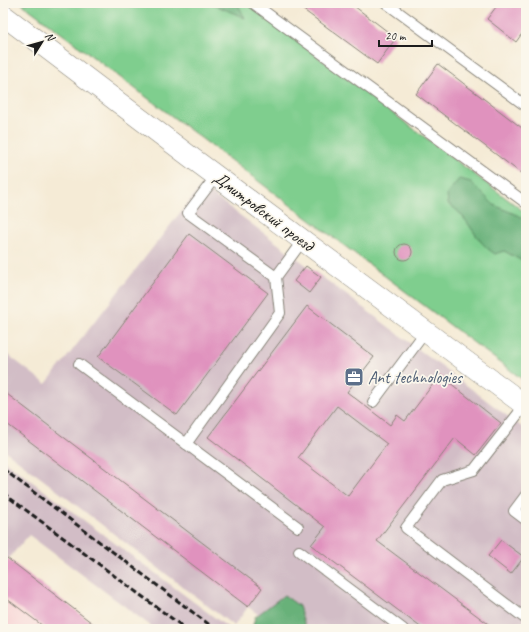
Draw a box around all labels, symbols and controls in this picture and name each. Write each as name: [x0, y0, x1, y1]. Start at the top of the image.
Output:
north arrow: [22, 22, 62, 62]
scale bar: [379, 22, 432, 48]
text: 20 m: [385, 28, 407, 44]
text: N: [42, 29, 59, 45]
street label: Дмитровский проезд: [210, 167, 319, 257]
office icon: Ant technologies: [343, 366, 365, 388]
place label: Ant technologies: [368, 367, 464, 388]

